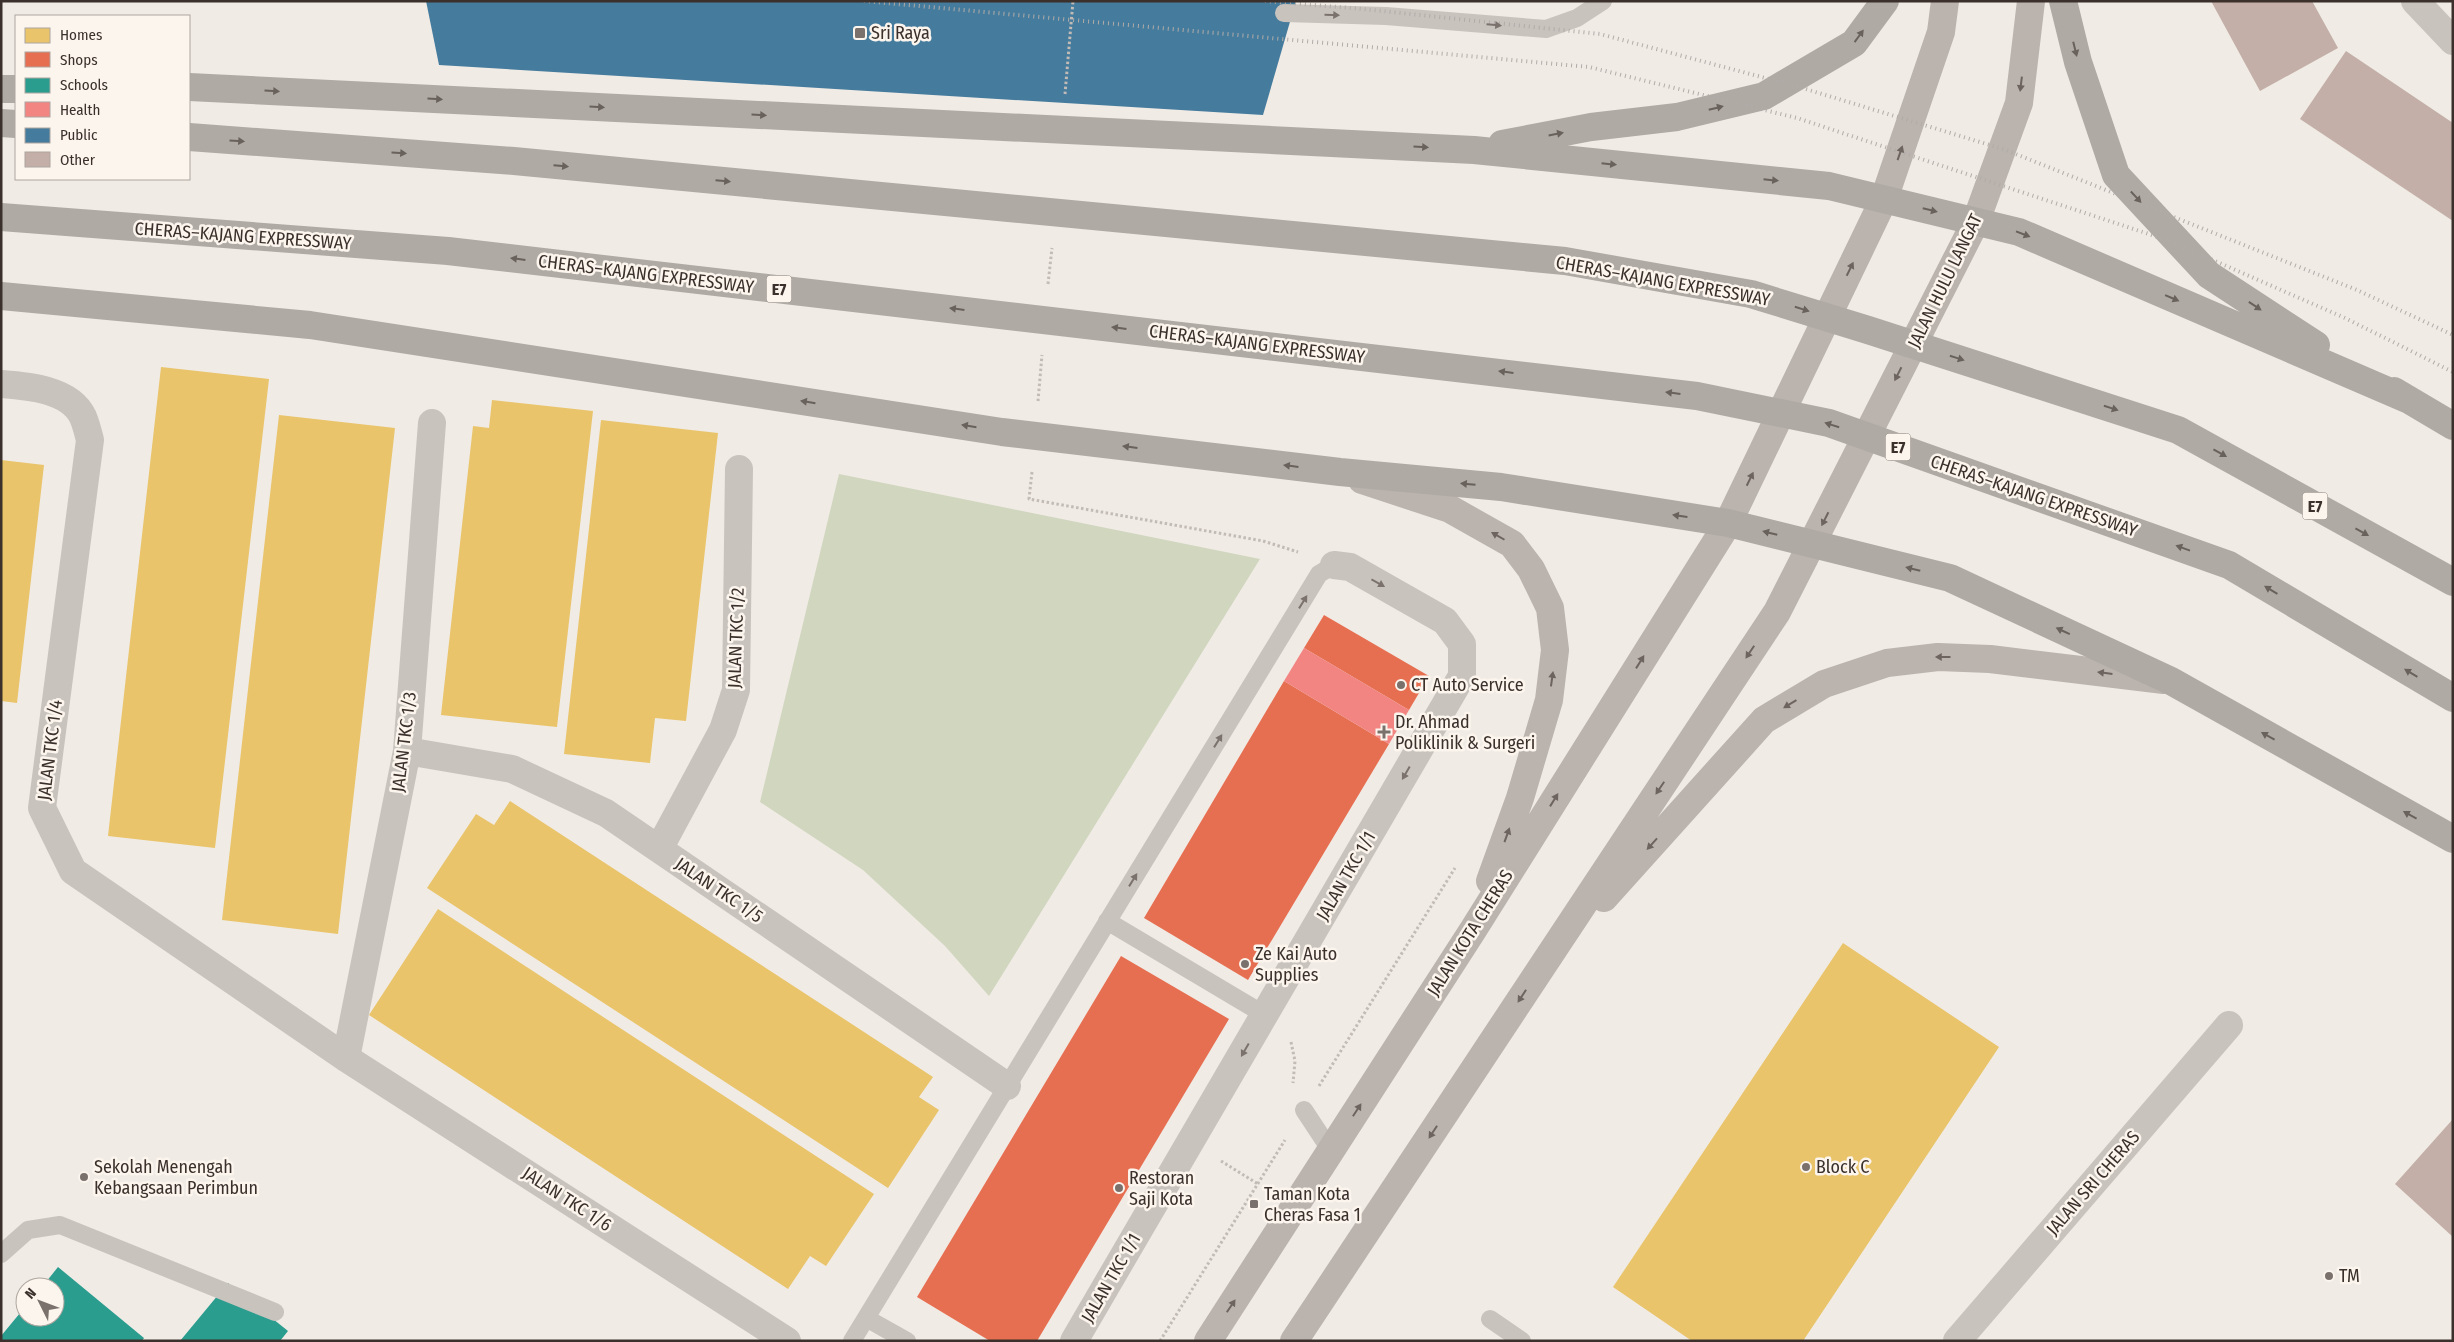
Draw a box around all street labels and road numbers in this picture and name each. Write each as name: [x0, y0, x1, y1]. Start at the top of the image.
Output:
street label: JALAN HULU LANGAT: [1903, 210, 1987, 352]
street label: CHERAS–KAJANG EXPRESSWAY: [134, 217, 352, 255]
street label: CHERAS–KAJANG EXPRESSWAY: [537, 250, 755, 298]
street label: CHERAS–KAJANG EXPRESSWAY: [1554, 251, 1772, 311]
road number: E7: [766, 276, 792, 302]
street label: CHERAS–KAJANG EXPRESSWAY: [1148, 320, 1366, 368]
road number: E7: [1886, 434, 1910, 461]
street label: CHERAS–KAJANG EXPRESSWAY: [1928, 450, 2140, 542]
road number: E7: [2302, 492, 2328, 520]
street label: JALAN TKC 1/2: [723, 587, 749, 689]
street label: JALAN TKC 1/3: [387, 691, 421, 793]
street label: JALAN TKC 1/4: [33, 698, 67, 802]
street label: JALAN TKC 1/1: [1312, 827, 1380, 925]
street label: JALAN TKC 1/5: [671, 853, 767, 927]
street label: JALAN KOTA CHERAS: [1422, 866, 1518, 1000]
street label: JALAN SRI CHERAS: [2042, 1126, 2144, 1240]
street label: JALAN TKC 1/6: [518, 1162, 616, 1236]
street label: JALAN TKC 1/1: [1077, 1229, 1145, 1327]

